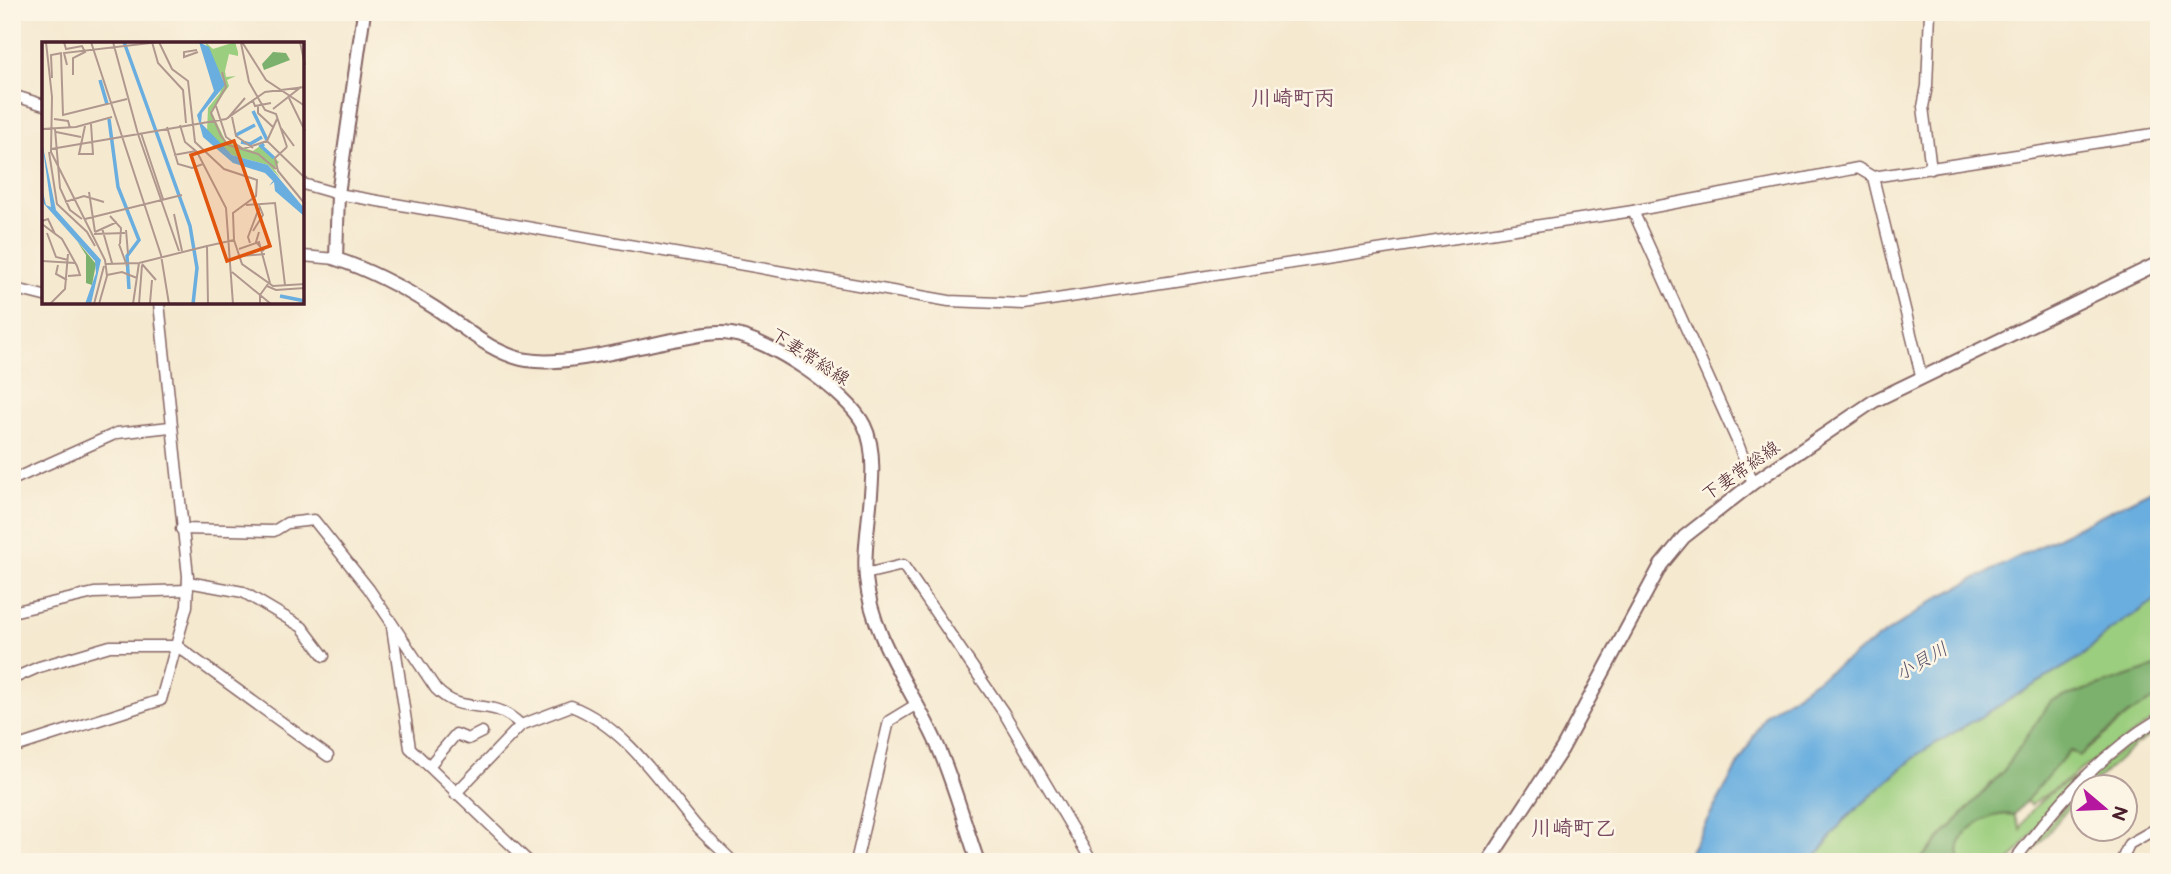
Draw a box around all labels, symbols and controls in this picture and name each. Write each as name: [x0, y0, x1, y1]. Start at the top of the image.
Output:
inset map: [42, 42, 304, 304]
district label: 川崎町丙: [1251, 86, 1335, 111]
street label: 下妻常総線: [767, 324, 853, 390]
street label: 下妻常総線: [1698, 437, 1784, 505]
water label: 小貝川: [1892, 638, 1952, 686]
north arrow: [2070, 772, 2140, 842]
text: N: [2105, 803, 2132, 824]
district label: 川崎町乙: [1531, 816, 1615, 841]

